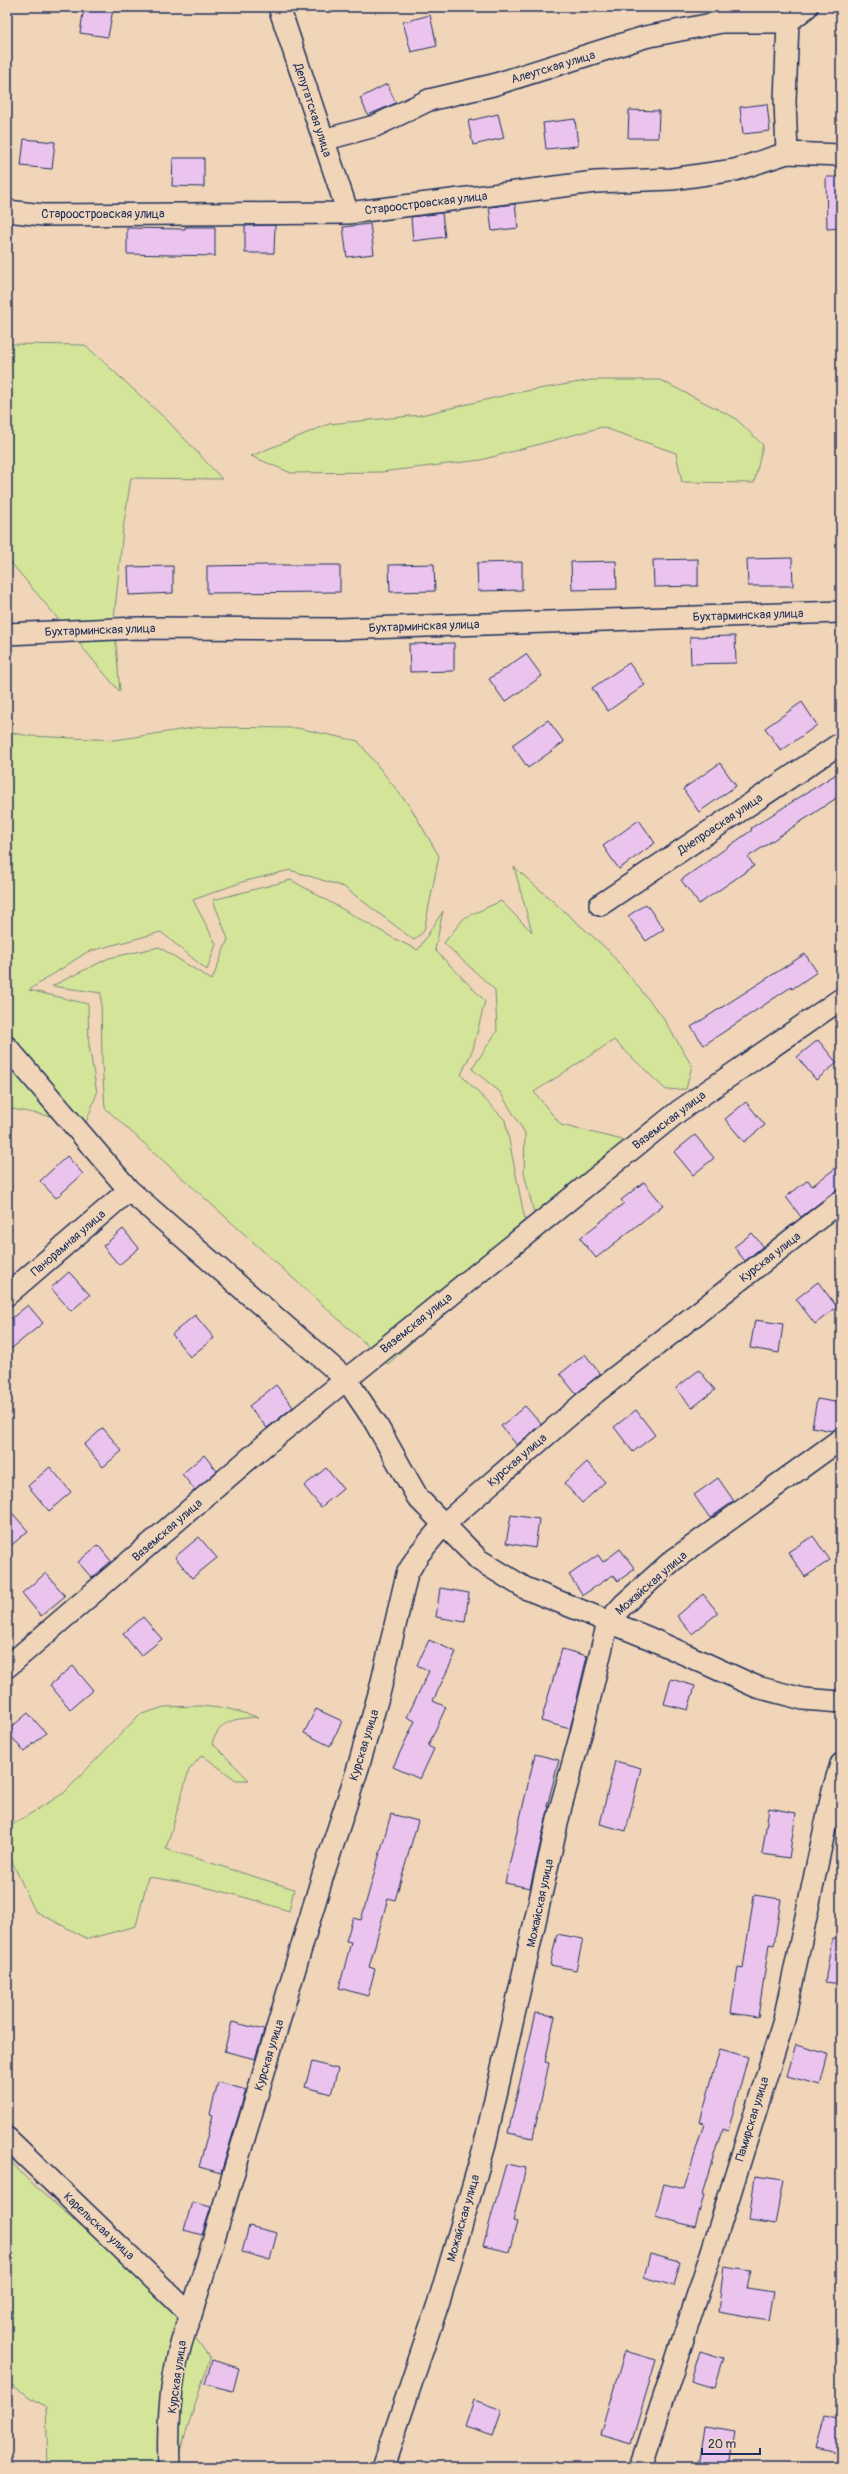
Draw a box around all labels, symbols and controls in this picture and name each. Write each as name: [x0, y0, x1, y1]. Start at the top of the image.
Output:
street label: Алеутская улица: [509, 47, 597, 87]
street label: Депутатская улица: [290, 60, 335, 159]
street label: Староостровская улица: [364, 188, 489, 218]
street label: Староостровская улица: [41, 207, 165, 222]
street label: Бухтарминская улица: [692, 606, 804, 625]
street label: Бухтарминская улица: [368, 617, 480, 636]
street label: Бухтарминская улица: [44, 621, 156, 640]
street label: Днепровская улица: [674, 790, 766, 859]
street label: Вяземская улица: [630, 1088, 709, 1153]
street label: Панорамная улица: [28, 1207, 109, 1280]
street label: Курская улица: [737, 1229, 804, 1286]
street label: Вяземская улица: [377, 1290, 456, 1357]
street label: Курская улица: [485, 1430, 550, 1490]
street label: Вяземская улица: [129, 1496, 206, 1565]
street label: Можайская улица: [612, 1548, 691, 1619]
street label: Курская улица: [347, 1707, 383, 1783]
street label: Можайская улица: [524, 1857, 557, 1949]
street label: Курская улица: [252, 2017, 288, 2093]
street label: Памирская улица: [732, 2075, 773, 2163]
street label: Можайская улица: [444, 2172, 483, 2264]
street label: Карельская улица: [60, 2190, 138, 2263]
street label: Курская улица: [165, 2339, 190, 2415]
scale bar: [702, 2430, 760, 2456]
text: 20 m: [708, 2437, 737, 2452]

